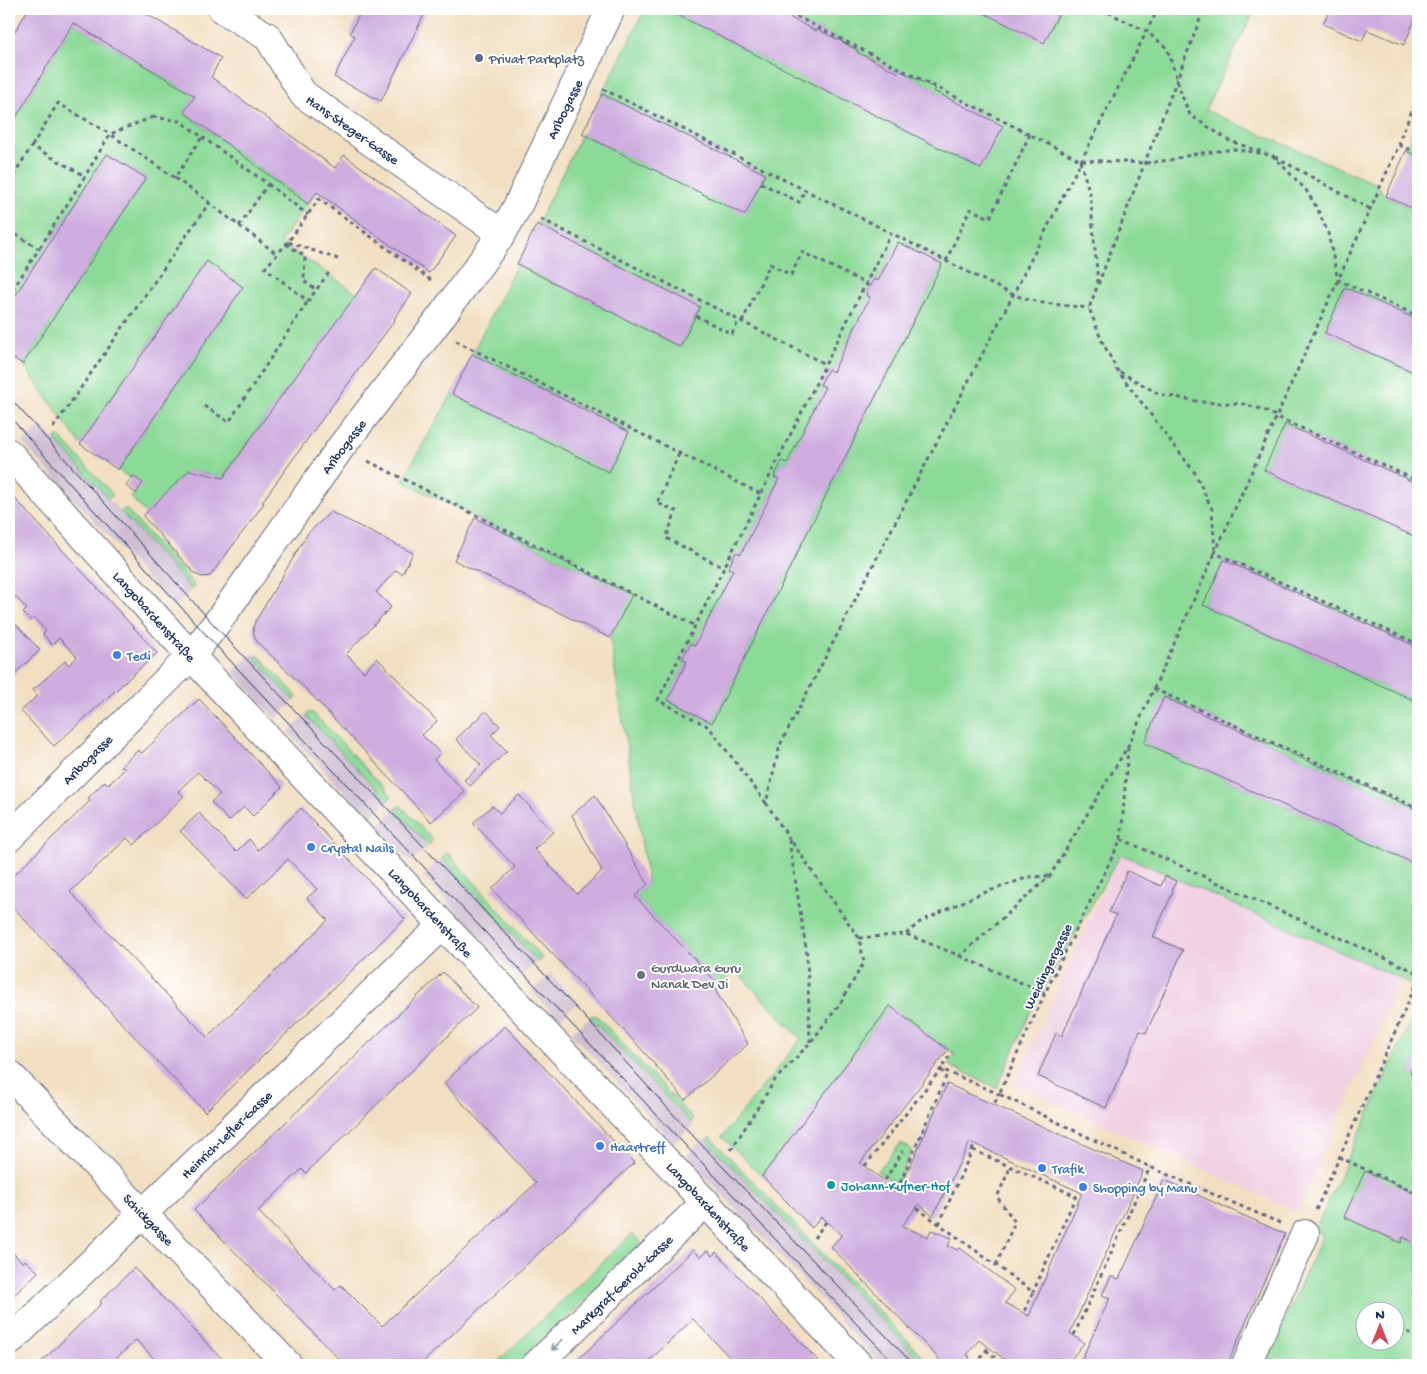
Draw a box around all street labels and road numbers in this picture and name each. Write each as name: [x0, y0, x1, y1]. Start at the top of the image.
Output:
street label: Aribogasse: [545, 77, 588, 143]
street label: Hans-Steger-Gasse: [302, 93, 402, 170]
street label: Aribogasse: [319, 416, 372, 478]
street label: Langobardenstraße: [108, 569, 199, 667]
street label: Aribogasse: [60, 732, 118, 789]
street label: Langobardenstraße: [383, 865, 476, 963]
street label: Weidingergasse: [1021, 921, 1078, 1013]
street label: Heinrich-Lefler-Gasse: [179, 1087, 277, 1184]
street label: Langobardenstraße: [661, 1159, 754, 1257]
street label: Schickgasse: [118, 1191, 177, 1251]
street label: Markgraf-Gerold-Gasse: [568, 1232, 678, 1339]

